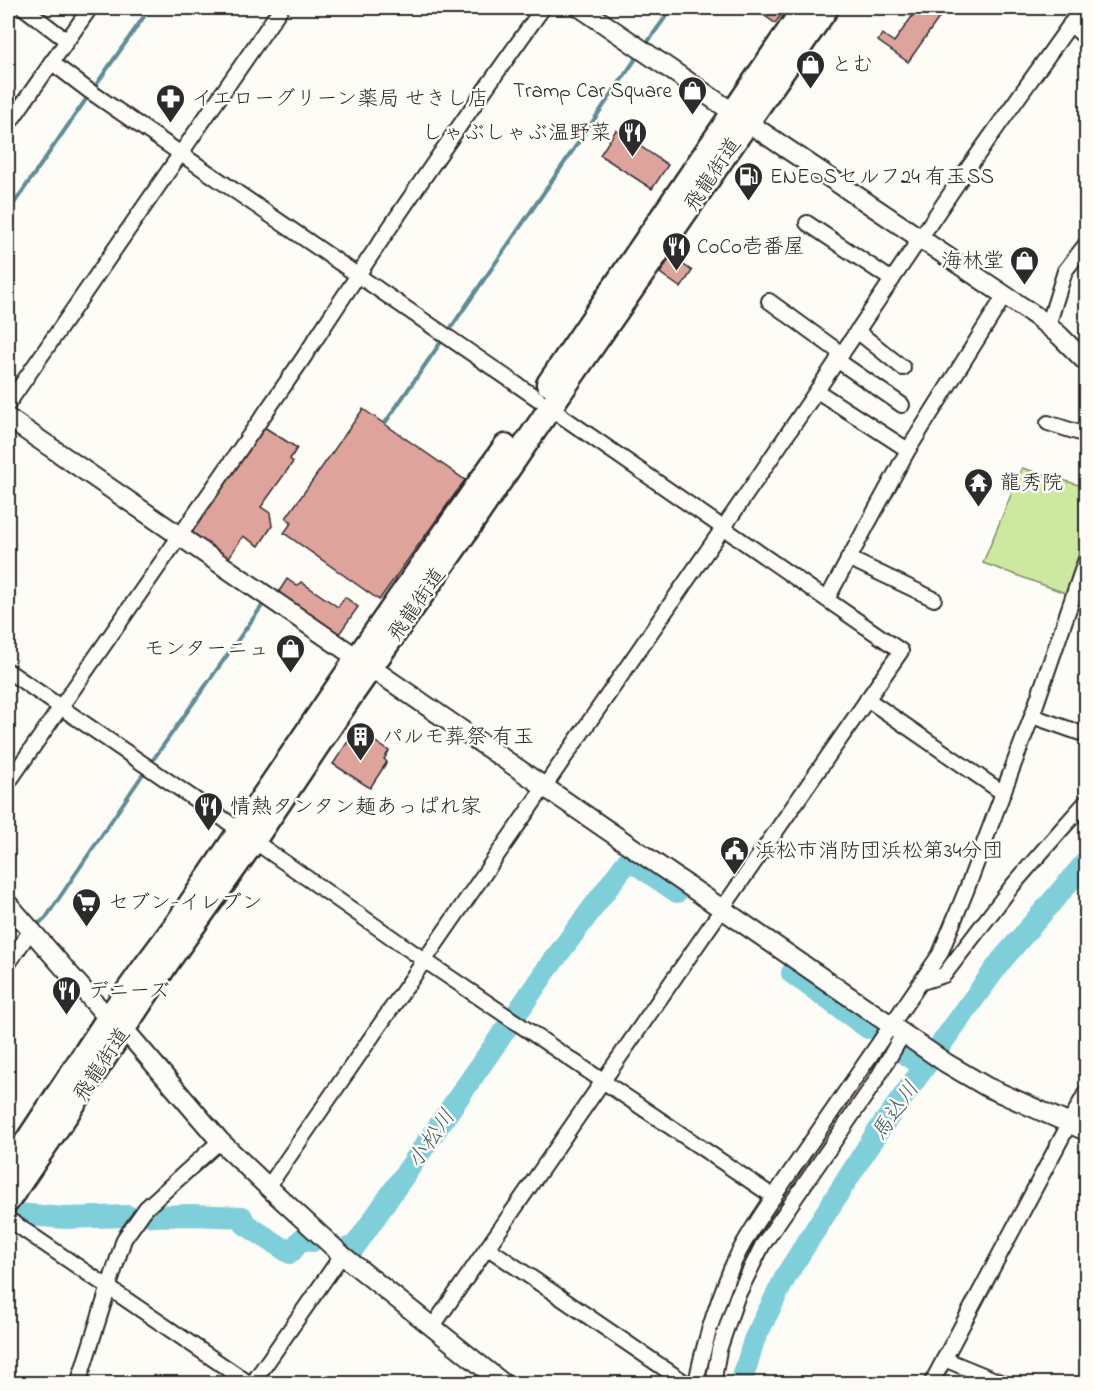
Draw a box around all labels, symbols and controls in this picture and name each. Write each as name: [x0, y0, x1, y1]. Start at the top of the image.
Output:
shop icon: とむ: [794, 48, 826, 90]
place label: とむ: [831, 51, 873, 81]
shop icon: Tramp Car Square: [677, 74, 709, 116]
place label: Tramp Car Square: [513, 77, 673, 107]
pharmacy icon: イエローグリーン薬局 せきし店: [154, 82, 186, 124]
place label: イエローグリーン薬局 せきし店: [191, 85, 489, 115]
restaurant icon: しゃぶしゃぶ温野菜: [616, 116, 648, 158]
place label: しゃぶしゃぶ温野菜: [422, 119, 611, 149]
street label: 飛龍街道: [678, 132, 750, 218]
fuel station icon: ENEOSセルフ24 有玉SS: [733, 160, 765, 202]
place label: ENEOSセルフ24 有玉SS: [770, 163, 994, 193]
restaurant icon: CoCo壱番屋: [660, 230, 692, 272]
place label: CoCo壱番屋: [697, 233, 805, 263]
shop icon: 海林堂: [1009, 244, 1041, 286]
place label: 海林堂: [941, 247, 1004, 277]
temple icon: 龍秀院: [963, 466, 995, 508]
place label: 龍秀院: [1000, 469, 1063, 499]
street label: 飛龍街道: [381, 562, 454, 648]
shop icon: モンターニュ: [274, 632, 306, 674]
place label: モンターニュ: [144, 635, 269, 665]
building icon: パルモ葬祭 有玉: [345, 720, 377, 762]
place label: パルモ葬祭 有玉: [382, 723, 534, 753]
restaurant icon: 情熱タンタン麺あっぱれ家: [193, 790, 225, 832]
place label: 情熱タンタン麺あっぱれ家: [230, 793, 481, 823]
public building icon: 浜松市消防団浜松第34分団: [718, 834, 750, 876]
place label: 浜松市消防団浜松第34分団: [755, 837, 1003, 867]
supermarket icon: セブン-イレブン: [71, 886, 103, 928]
place label: セブン-イレブン: [108, 889, 263, 919]
restaurant icon: デニーズ: [51, 974, 83, 1016]
place label: デニーズ: [88, 977, 169, 1007]
street label: 飛龍街道: [67, 1022, 139, 1108]
water label: 馬込川: [864, 1076, 928, 1148]
water label: 小松川: [400, 1104, 464, 1176]

